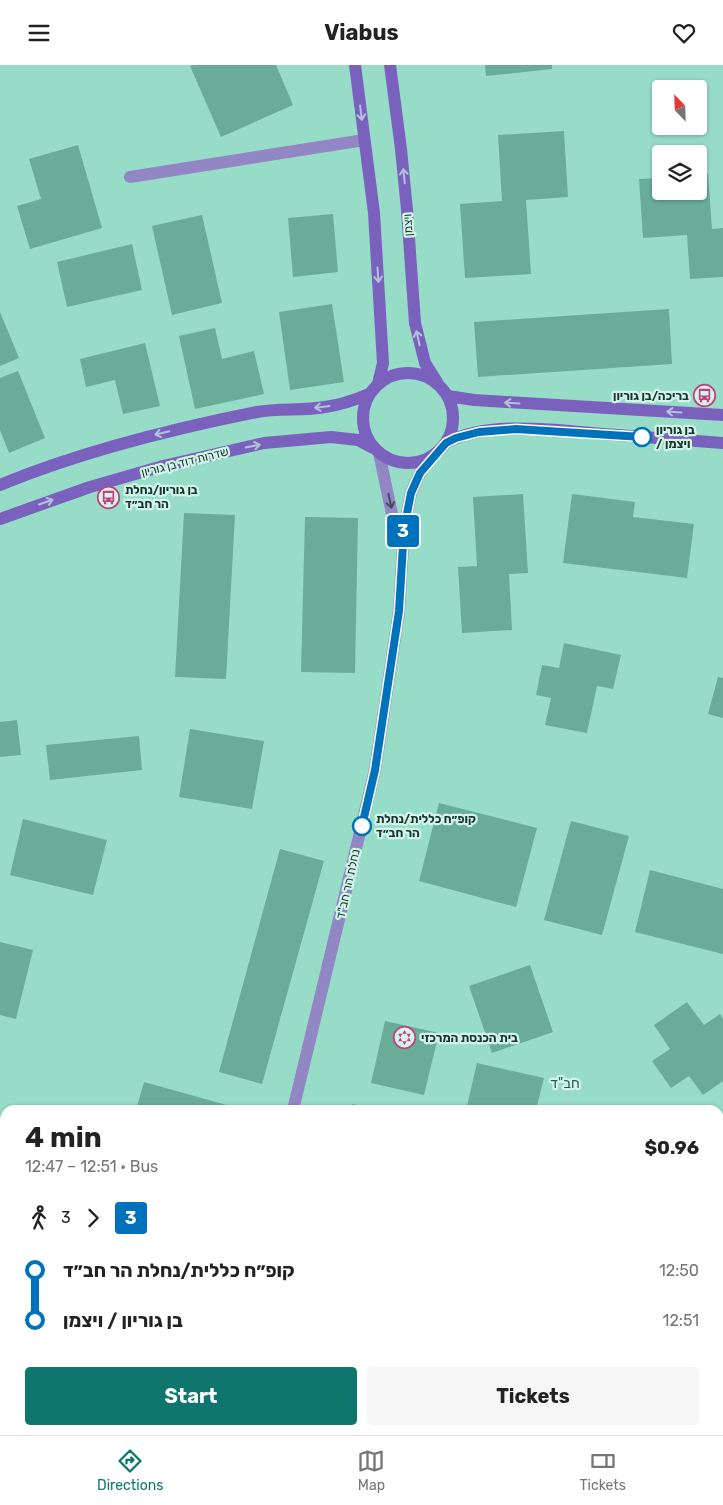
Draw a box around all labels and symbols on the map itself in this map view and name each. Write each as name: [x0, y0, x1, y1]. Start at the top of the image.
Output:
north arrow: [652, 80, 708, 135]
one-way arrow: [356, 105, 366, 121]
one-way arrow: [399, 168, 409, 184]
street label: ויצמן: [400, 213, 416, 237]
one-way arrow: [373, 267, 382, 283]
one-way arrow: [413, 330, 422, 346]
bus stop icon: בריכה/בן גוריון: [693, 384, 717, 408]
place label: בריכה/בן גוריון: [613, 389, 689, 403]
one-way arrow: [504, 398, 520, 407]
one-way arrow: [314, 402, 330, 412]
one-way arrow: [667, 407, 683, 416]
place label: בן גוריון / ויצמן: [656, 423, 695, 451]
marker: בן גוריון / ויצמן: [632, 427, 652, 447]
one-way arrow: [155, 429, 171, 438]
one-way arrow: [244, 440, 260, 450]
street label: שדרות דוד בן גוריון: [140, 444, 230, 480]
place label: בן גוריון/נחלת הר חב״ד: [125, 483, 198, 511]
bus stop icon: בן גוריון/נחלת הר חב״ד: [97, 485, 121, 509]
one-way arrow: [386, 492, 395, 508]
one-way arrow: [37, 497, 53, 507]
line badge: 3: [387, 515, 419, 547]
place label: קופ״ח כללית/נחלת הר חב״ד: [376, 812, 476, 840]
marker: קופ״ח כללית/נחלת הר חב״ד: [352, 816, 372, 836]
street label: נחלת הר חב"ד: [333, 848, 363, 920]
synagogue icon: בית הכנסת המרכזי: [393, 1026, 417, 1050]
place label: בית הכנסת המרכזי: [421, 1031, 518, 1045]
district label: חב"ד: [550, 1075, 580, 1092]

